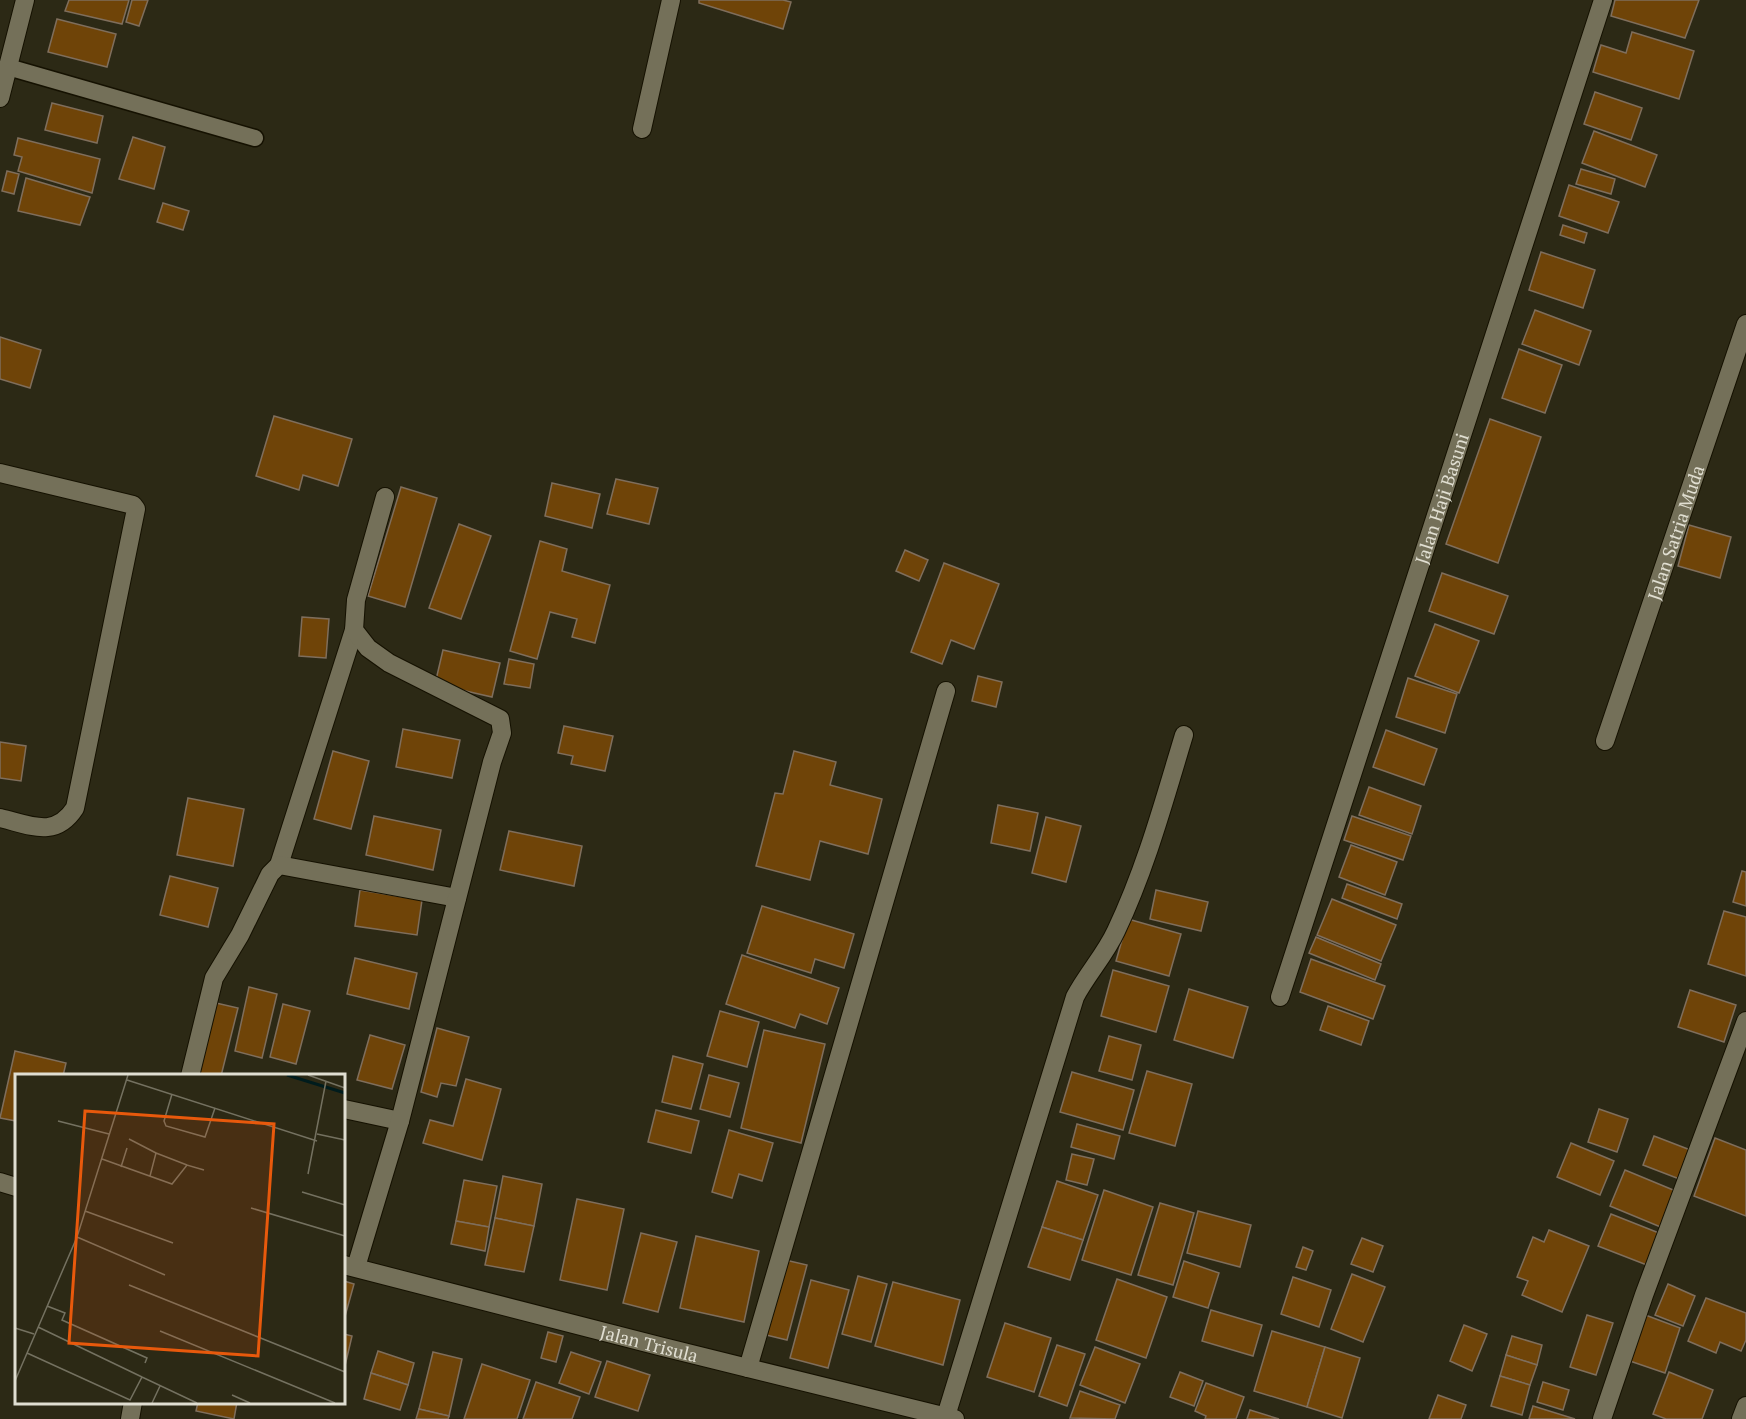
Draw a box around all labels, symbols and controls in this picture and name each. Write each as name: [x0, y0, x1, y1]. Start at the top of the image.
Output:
street label: Jalan Haji Basuni: [1409, 430, 1474, 567]
street label: Jalan Satria Muda: [1641, 462, 1709, 603]
inset map: [15, 1074, 345, 1404]
street label: Jalan Trisula: [597, 1319, 701, 1367]

